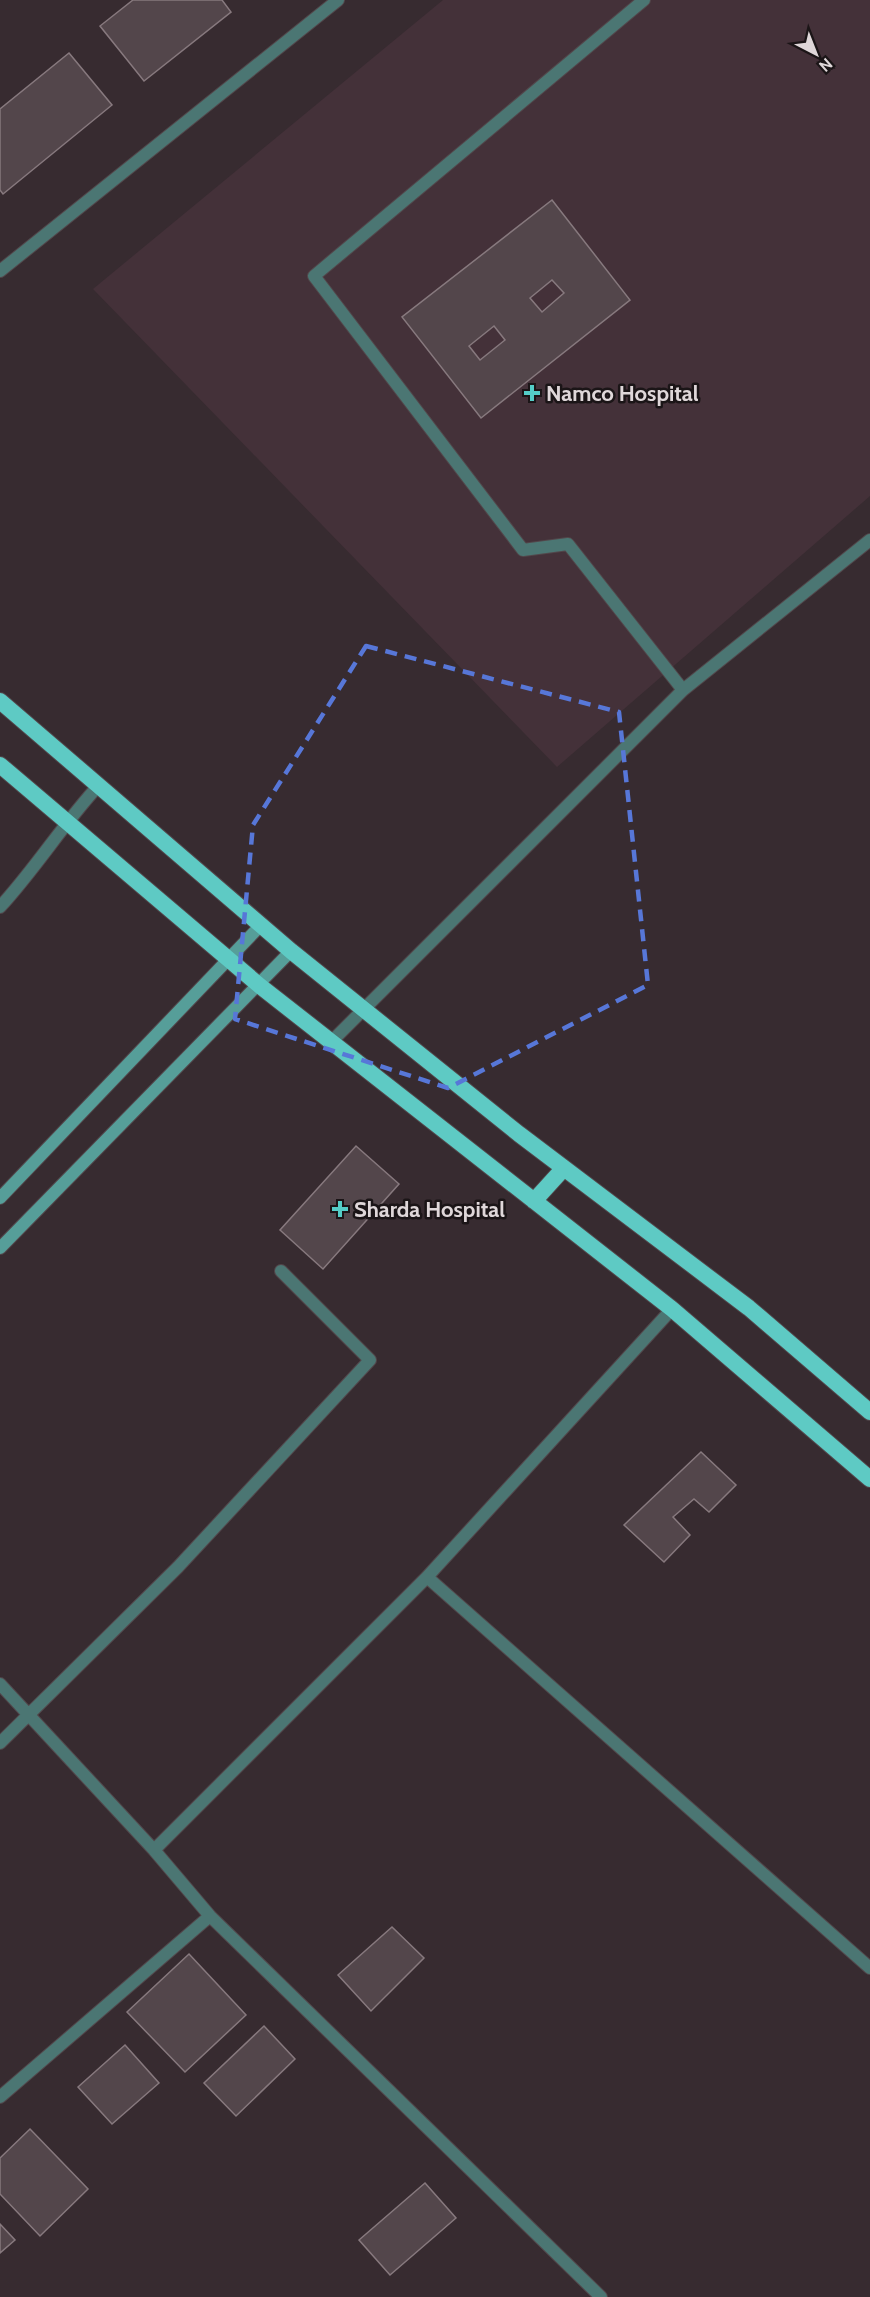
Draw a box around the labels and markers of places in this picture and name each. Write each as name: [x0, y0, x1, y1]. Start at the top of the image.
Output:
place label: Namco Hospital: [546, 380, 699, 407]
marker: Namco Hospital: [523, 384, 541, 402]
place label: Sharda Hospital: [354, 1196, 505, 1223]
marker: Sharda Hospital: [331, 1200, 349, 1218]

